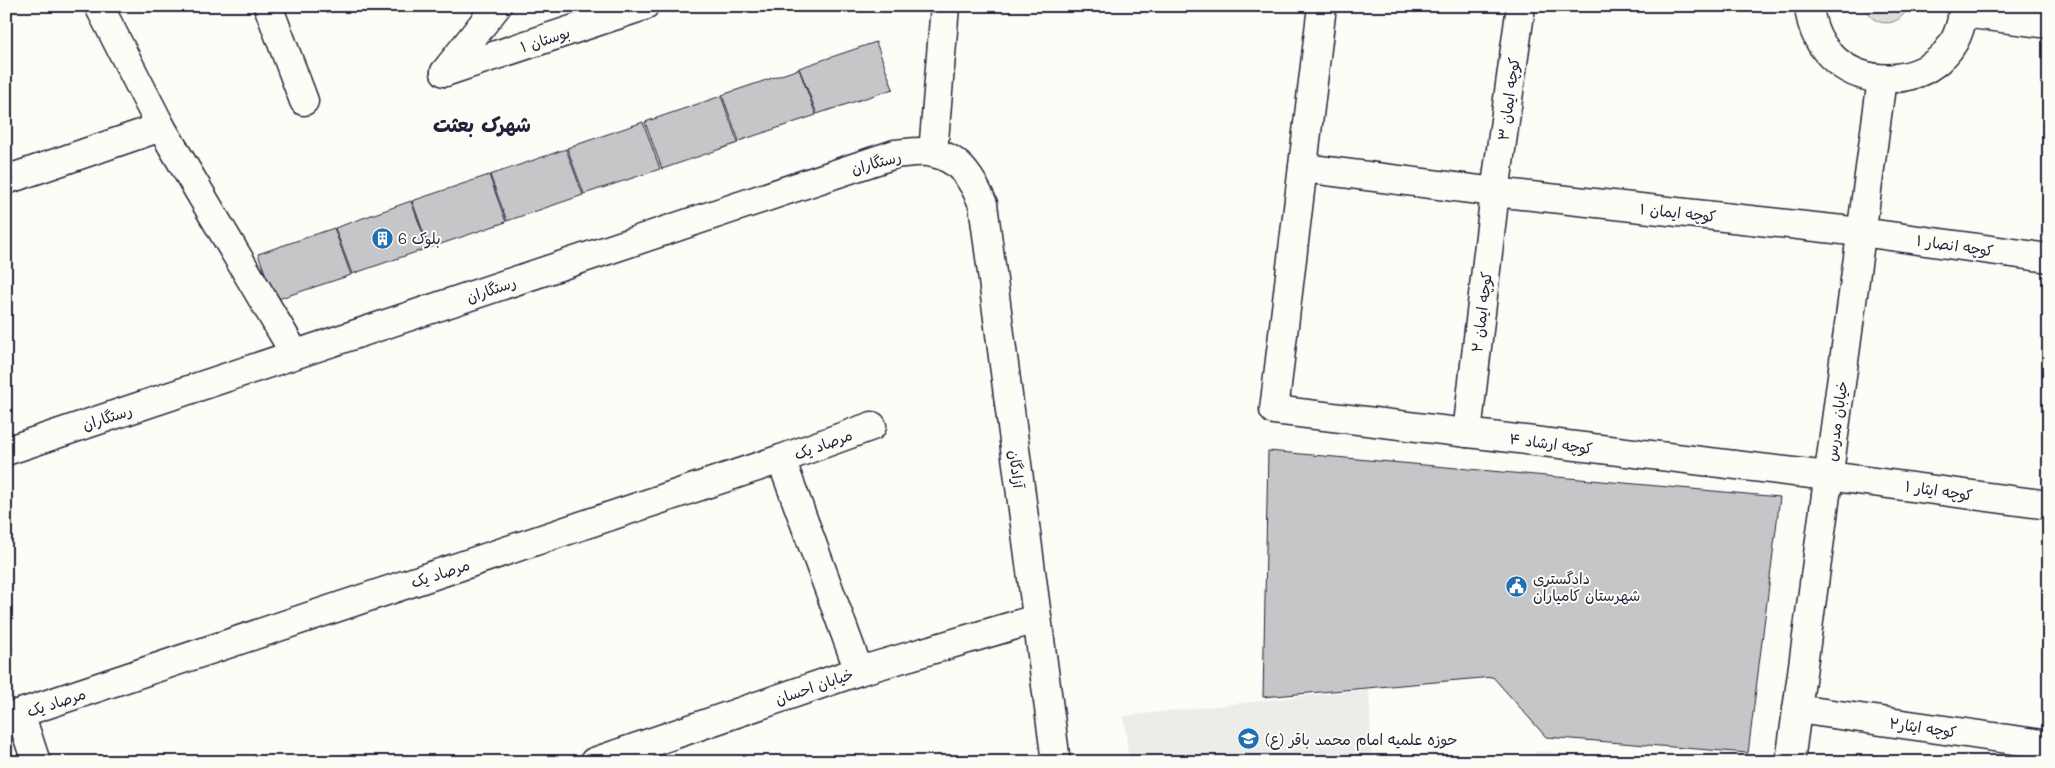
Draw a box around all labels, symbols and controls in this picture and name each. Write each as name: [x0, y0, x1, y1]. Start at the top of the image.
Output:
street label: بوستان ۱: [518, 22, 572, 56]
street label: کوچه ایمان ۳: [1492, 56, 1525, 142]
district label: شهرک بعثت: [433, 111, 531, 138]
street label: رستگاران: [849, 146, 903, 178]
street label: کوچه ایمان ۱: [1639, 198, 1717, 227]
building icon: بلوک 6: [370, 226, 394, 250]
place label: بلوک 6: [398, 228, 441, 249]
street label: کوچه انصار ۱: [1915, 230, 1995, 261]
street label: کوچه ایمان ۲: [1466, 270, 1497, 354]
street label: رستگاران: [464, 271, 518, 307]
street label: خیابان مدرس: [1820, 380, 1852, 462]
street label: رستگاران: [80, 400, 134, 434]
street label: مرصاد یک: [791, 424, 855, 464]
street label: کوچه ارشاد ۴: [1508, 428, 1594, 459]
street label: آزادگان: [1005, 449, 1029, 491]
street label: کوچه ایثار ۱: [1904, 475, 1974, 506]
street label: مرصاد یک: [408, 554, 472, 592]
place label: دادگستری شهرستان کامیاران: [1533, 568, 1640, 605]
public building icon: دادگستری شهرستان کامیاران: [1505, 575, 1529, 599]
street label: خیابان احسان: [772, 663, 856, 709]
street label: مرصاد یک: [24, 683, 88, 721]
street label: کوچه ایثار۲: [1888, 712, 1958, 743]
school or university icon: حوزه علمیه امام محمد باقر (ع): [1237, 727, 1261, 751]
place label: حوزه علمیه امام محمد باقر (ع): [1265, 729, 1458, 751]

